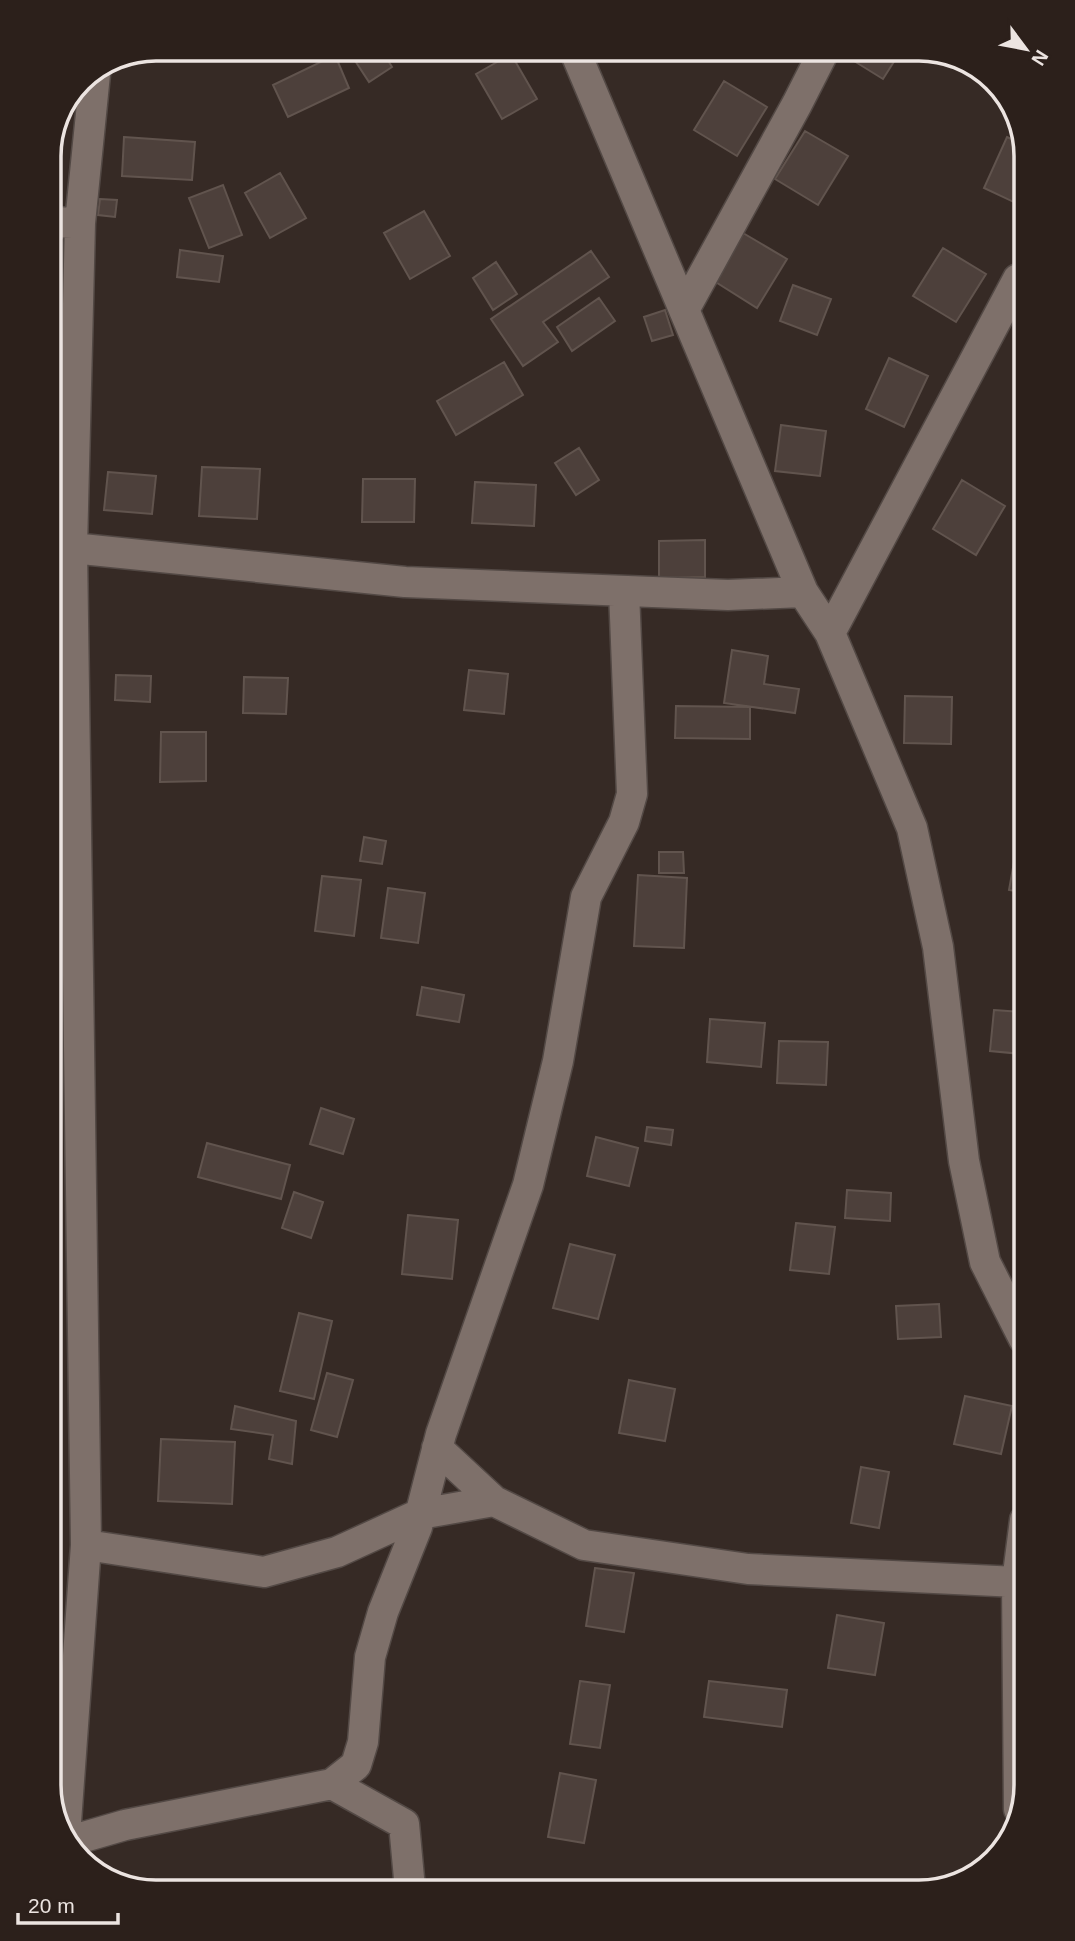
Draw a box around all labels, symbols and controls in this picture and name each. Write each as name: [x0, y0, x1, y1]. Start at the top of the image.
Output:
north arrow: [991, 14, 1061, 84]
text: N: [1027, 46, 1053, 69]
scale bar: [18, 1882, 117, 1926]
text: 20 m: [28, 1894, 75, 1917]

